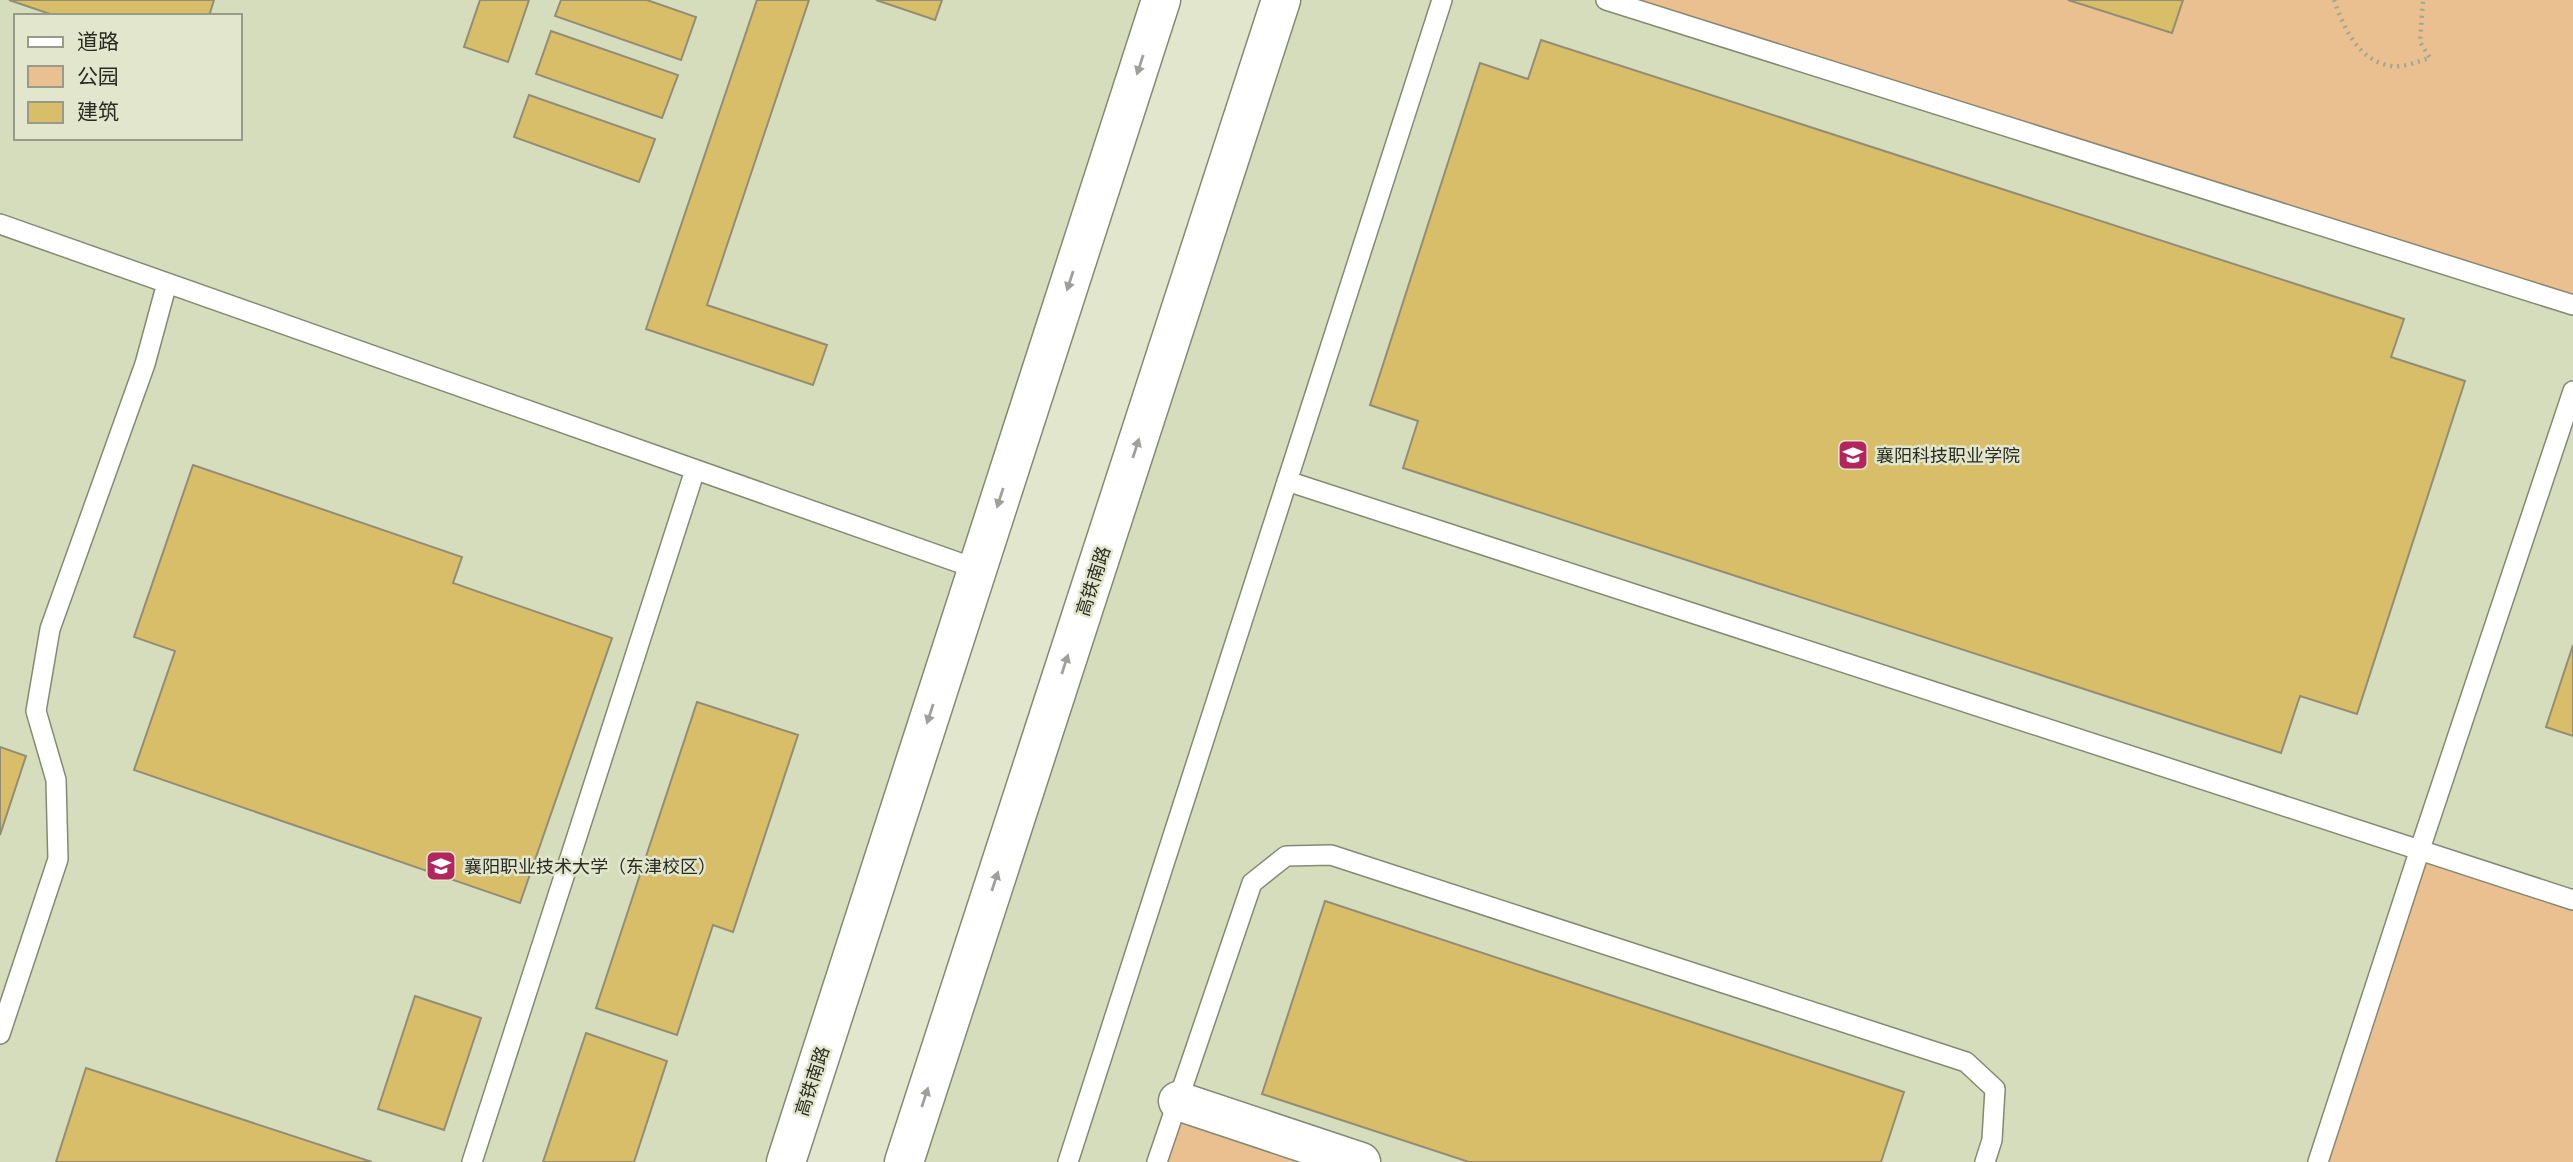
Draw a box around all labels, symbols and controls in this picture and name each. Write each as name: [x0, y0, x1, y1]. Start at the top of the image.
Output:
legend: [14, 14, 242, 140]
text: 道路: [77, 28, 119, 55]
one-way arrow: [1134, 55, 1145, 76]
text: 公园: [77, 63, 119, 90]
text: 建筑: [77, 98, 119, 125]
one-way arrow: [1064, 271, 1075, 292]
one-way arrow: [1131, 437, 1142, 458]
school or university icon: 襄阳科技职业学院: [1836, 438, 1870, 472]
place label: 襄阳科技职业学院: [1876, 444, 2020, 467]
one-way arrow: [994, 488, 1005, 509]
street label: 高铁南路: [1071, 543, 1115, 619]
one-way arrow: [1061, 654, 1071, 675]
one-way arrow: [924, 704, 935, 725]
school or university icon: 襄阳职业技术大学（东津校区）: [424, 849, 458, 883]
place label: 襄阳职业技术大学（东津校区）: [464, 855, 716, 878]
one-way arrow: [990, 870, 1001, 891]
street label: 高铁南路: [790, 1043, 834, 1119]
one-way arrow: [920, 1086, 931, 1107]

